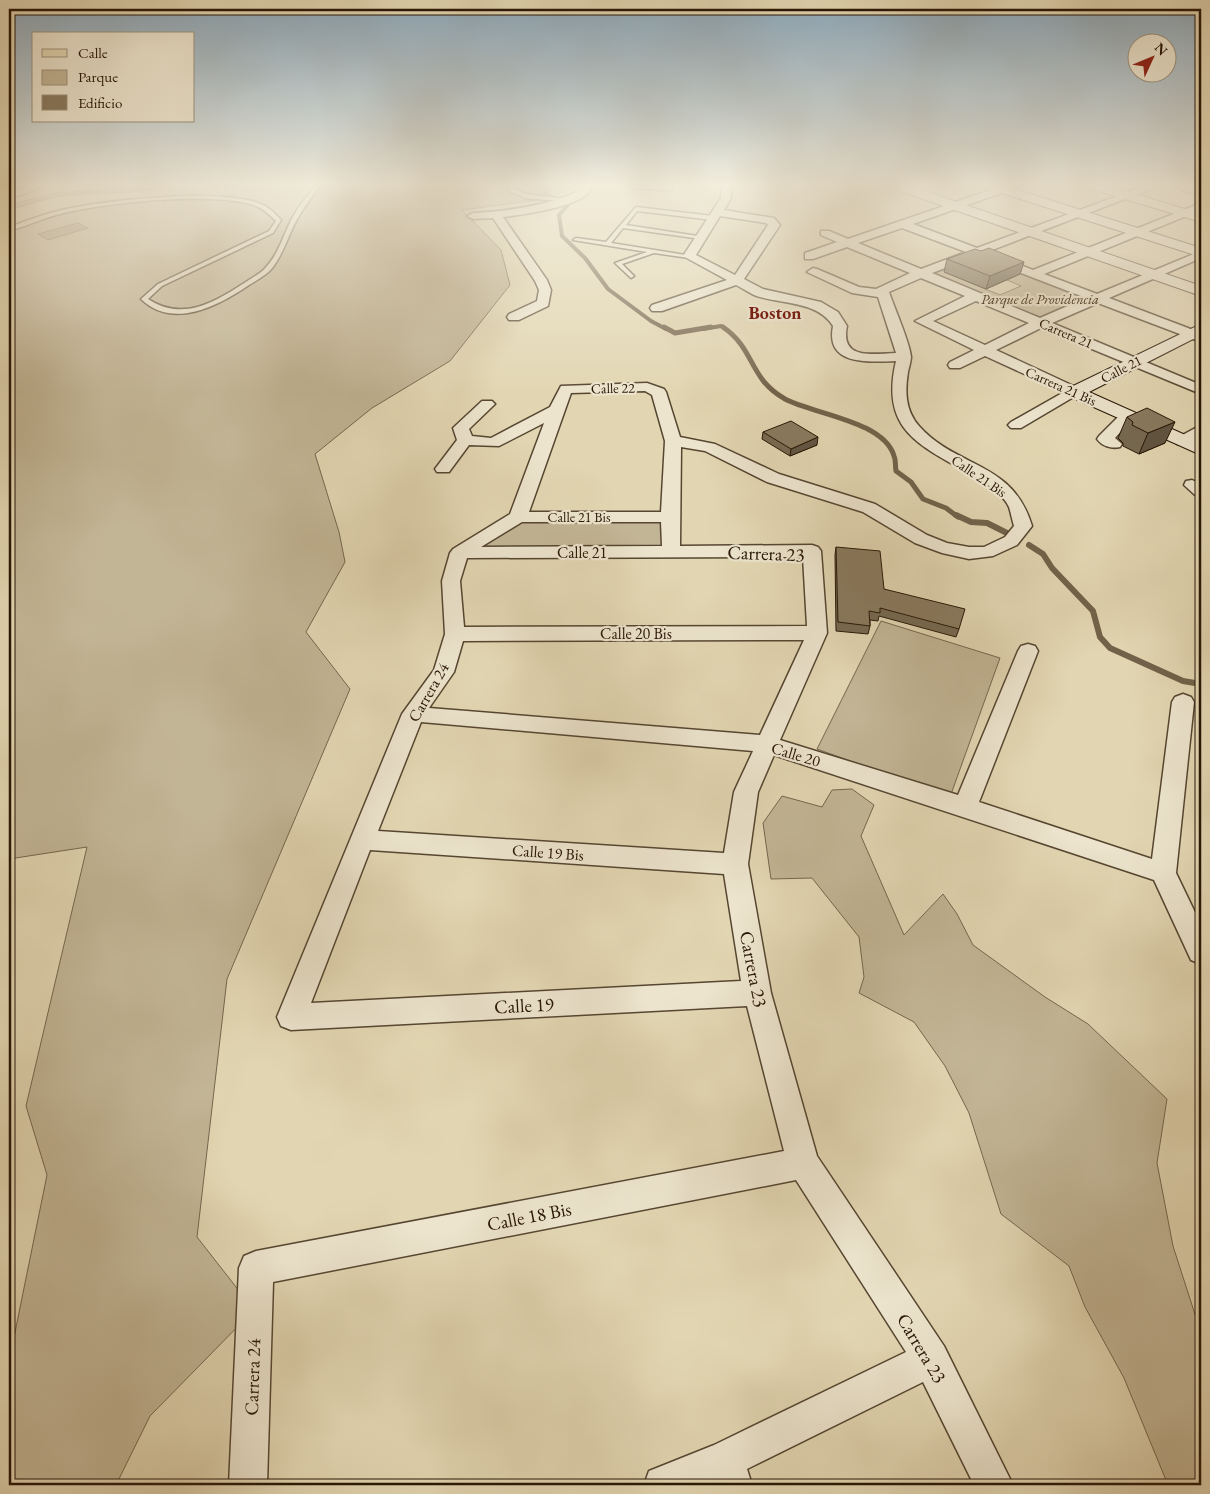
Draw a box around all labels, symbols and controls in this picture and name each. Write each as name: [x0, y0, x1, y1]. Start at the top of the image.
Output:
legend: [32, 32, 195, 122]
north arrow: [1128, 32, 1178, 82]
text: N: [1151, 39, 1172, 60]
text: Calle: [78, 43, 108, 62]
text: Parque: [78, 67, 118, 86]
text: Edificio: [78, 93, 122, 112]
park label: Parque de Providencia: [981, 290, 1099, 309]
district label: Boston: [749, 301, 801, 324]
street label: Carrera 21: [1036, 314, 1096, 352]
street label: Calle 21: [1097, 351, 1145, 387]
street label: Carrera 21 Bis: [1023, 362, 1100, 410]
street label: Calle 22: [591, 379, 635, 397]
street label: Calle 21 Bis: [948, 451, 1011, 501]
street label: Calle 21 Bis: [548, 508, 611, 526]
street label: Carrera 23: [727, 540, 805, 567]
street label: Calle 21: [557, 542, 607, 563]
street label: Calle 20 Bis: [600, 623, 672, 644]
street label: Carrera 24: [403, 659, 454, 726]
street label: Calle 20: [769, 737, 823, 772]
street label: Calle 19 Bis: [511, 840, 585, 865]
street label: Carrera 23: [734, 929, 773, 1009]
street label: Calle 19: [494, 991, 554, 1020]
street label: Calle 18 Bis: [485, 1196, 573, 1237]
street label: Carrera 23: [891, 1309, 952, 1388]
street label: Carrera 24: [239, 1337, 266, 1416]

